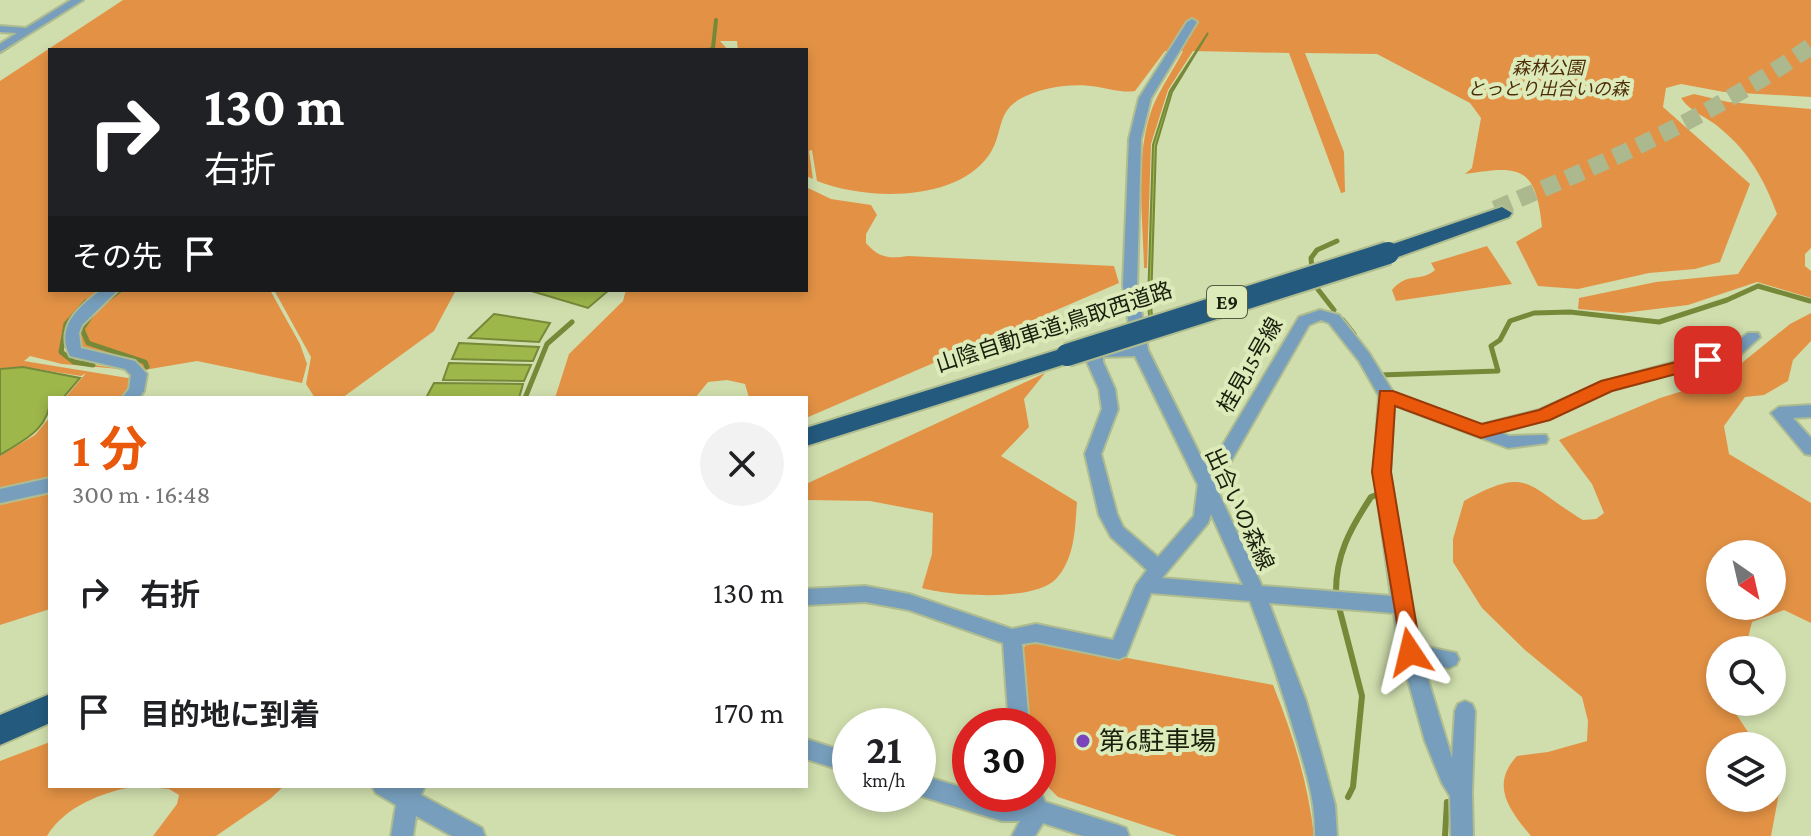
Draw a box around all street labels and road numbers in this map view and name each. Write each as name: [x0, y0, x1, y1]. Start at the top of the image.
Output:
street label: 山陰自動車道;鳥取西道路: [933, 277, 1175, 377]
road number: E9: [1207, 286, 1247, 318]
street label: 桂見15号線: [1213, 313, 1287, 417]
street label: 出合いの森線: [1201, 444, 1279, 574]

